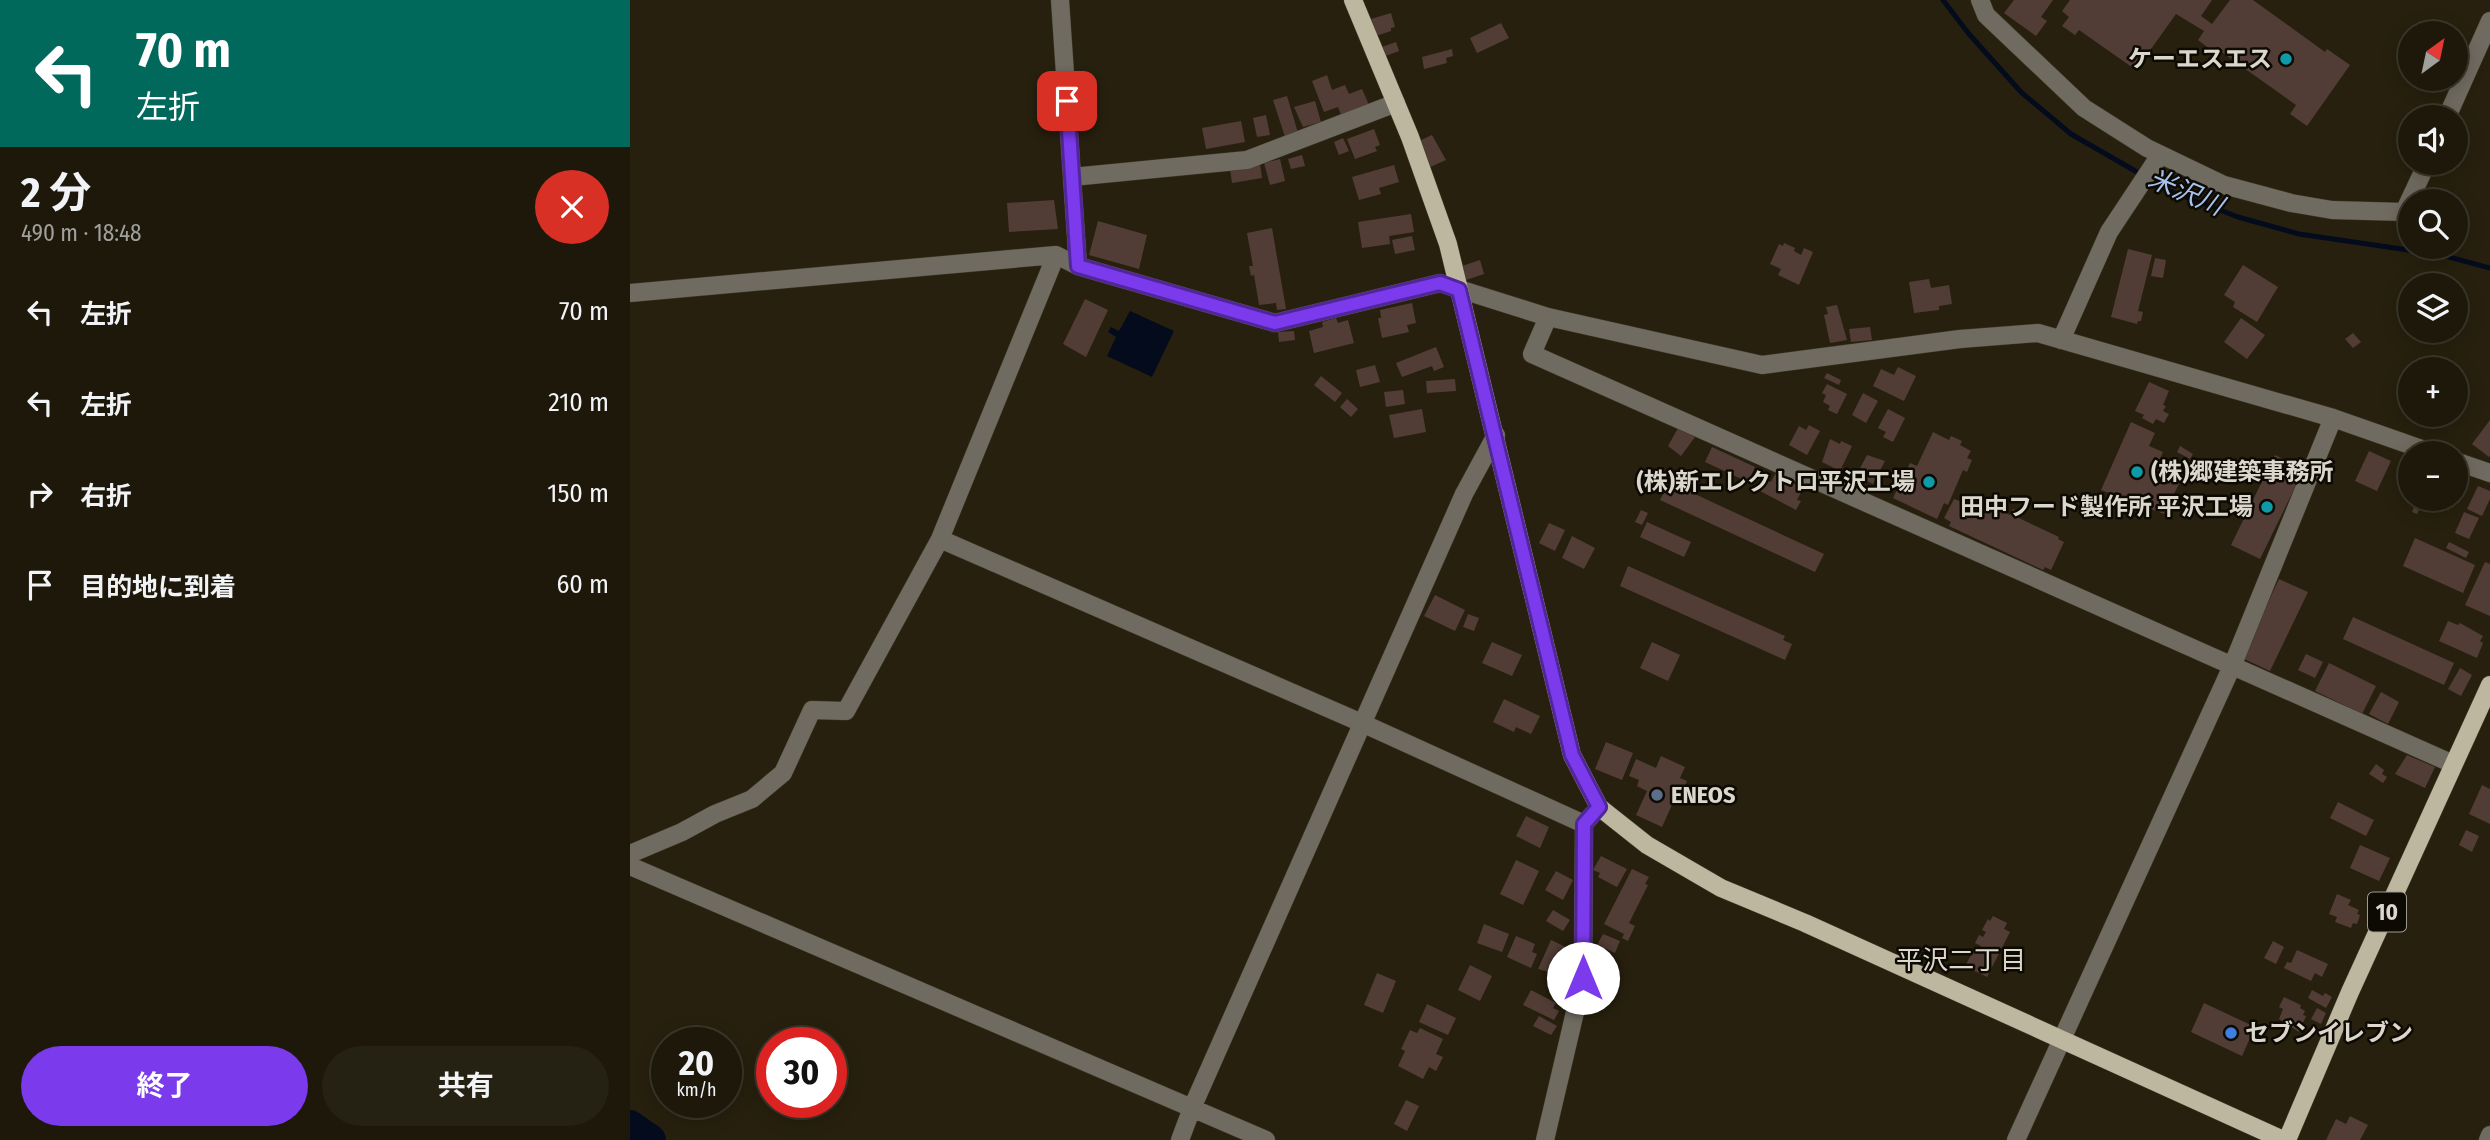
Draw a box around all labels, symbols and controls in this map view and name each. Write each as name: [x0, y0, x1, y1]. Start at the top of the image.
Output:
text: 70 m: [136, 21, 231, 80]
north arrow: [2398, 21, 2468, 91]
map controls: [2398, 21, 2468, 511]
icon: left: [21, 28, 112, 119]
place label: ケーエスエス: [2128, 45, 2272, 73]
marker: ケーエスエス: [2278, 51, 2294, 67]
pin: [1037, 71, 1097, 131]
icon: arrive: [1048, 82, 1086, 120]
text: 左折: [136, 88, 200, 126]
button: sound: [2398, 105, 2468, 175]
water label: 米沢川: [2144, 163, 2231, 223]
text: 2 分: [21, 168, 91, 218]
button: close: [535, 170, 609, 244]
button: search: [2398, 189, 2468, 259]
text: 490 m · 18:48: [21, 219, 142, 247]
button: layers: [2398, 273, 2468, 343]
icon: left: [21, 293, 59, 331]
text: 70 m: [559, 296, 609, 327]
text: 左折: [80, 299, 132, 330]
button: +: [2398, 357, 2468, 427]
icon: left: [21, 384, 59, 422]
text: 210 m: [548, 387, 609, 418]
text: 左折: [80, 390, 132, 421]
button: −: [2398, 441, 2468, 511]
place label: (株)郷建築事務所: [2151, 458, 2333, 486]
marker: (株)郷建築事務所: [2129, 464, 2145, 480]
place label: (株)新エレクトロ平沢工場: [1637, 468, 1915, 496]
marker: (株)新エレクトロ平沢工場: [1921, 474, 1937, 490]
icon: right: [21, 475, 59, 513]
text: 150 m: [547, 478, 609, 509]
text: 右折: [80, 481, 132, 512]
place label: 田中フード製作所 平沢工場: [1960, 493, 2253, 521]
marker: 田中フード製作所 平沢工場: [2259, 499, 2275, 515]
icon: arrive: [21, 566, 59, 604]
text: 60 m: [556, 569, 609, 600]
text: 目的地に到着: [80, 572, 236, 603]
place label: ENEOS: [1671, 781, 1735, 809]
marker: ENEOS: [1649, 787, 1665, 803]
road number: 10: [2368, 892, 2406, 931]
position arrow: [1546, 941, 1620, 1015]
district label: 平沢二丁目: [1896, 945, 2026, 976]
place label: セブンイレブン: [2245, 1019, 2413, 1047]
marker: セブンイレブン: [2223, 1025, 2239, 1041]
speed limit sign: 30: [756, 1027, 847, 1118]
text: 20: [679, 1042, 714, 1084]
button: 終了: [21, 1046, 308, 1126]
button: 共有: [322, 1046, 609, 1126]
text: km/h: [676, 1079, 717, 1101]

